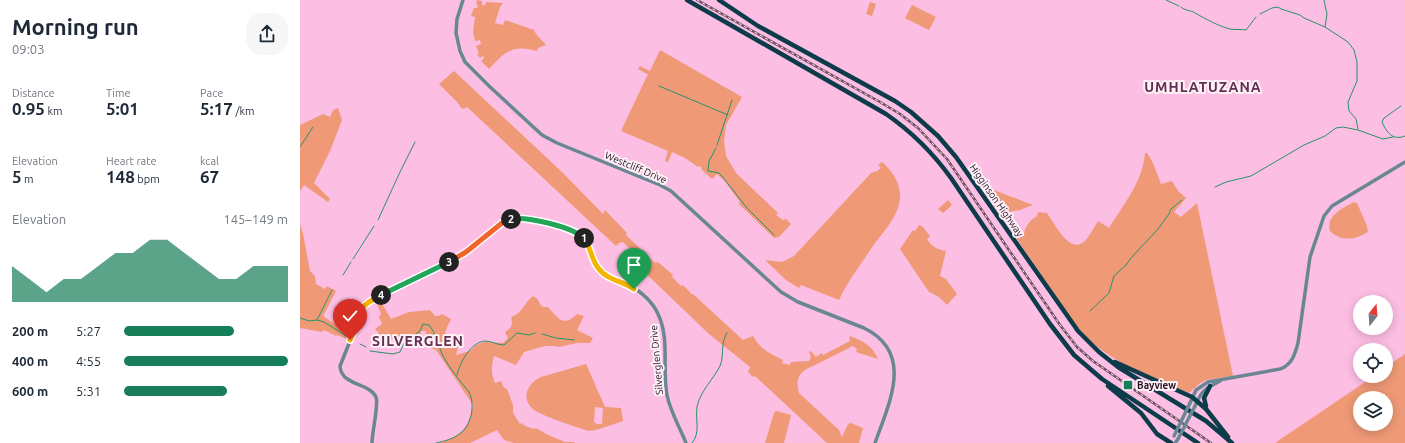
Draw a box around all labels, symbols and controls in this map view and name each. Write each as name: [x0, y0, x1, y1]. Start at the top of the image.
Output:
button: share: [246, 13, 288, 55]
text: Morning run: [12, 14, 139, 39]
text: 09:03: [12, 42, 45, 56]
district label: UMHLATUZANA: [1144, 79, 1262, 95]
text: Distance: [12, 87, 55, 99]
text: Time: [106, 87, 131, 99]
text: Pace: [200, 87, 223, 99]
text: 0.95: [12, 99, 45, 118]
text: 5:01: [106, 99, 139, 118]
text: 5:17: [200, 99, 233, 118]
text: km: [45, 105, 63, 117]
text: /km: [233, 105, 255, 117]
street label: Westcliff Drive: [603, 149, 668, 185]
text: Elevation: [12, 155, 58, 167]
text: Heart rate: [106, 155, 157, 167]
text: kcal: [200, 155, 219, 167]
street label: Higginson Highway: [967, 162, 1026, 239]
text: 5: [12, 167, 22, 186]
text: 148: [106, 167, 135, 186]
text: 67: [200, 167, 219, 186]
text: m: [22, 173, 34, 185]
text: bpm: [135, 173, 160, 185]
pin: 2: [501, 209, 521, 229]
text: Elevation: [12, 212, 66, 226]
text: 145–149 m: [223, 212, 288, 226]
text: 2: [508, 213, 514, 225]
pin: 1: [574, 228, 594, 248]
text: 1: [581, 232, 587, 244]
pin: [617, 248, 651, 289]
pin: 3: [439, 252, 459, 272]
icon: arrive: [623, 254, 645, 276]
text: 3: [446, 256, 452, 268]
pin: 4: [371, 285, 391, 305]
text: 4: [378, 289, 384, 301]
north arrow: [1353, 295, 1393, 335]
map controls: [1353, 295, 1393, 431]
pin: [333, 299, 367, 340]
icon: check: [339, 305, 361, 327]
text: 200 m: [12, 324, 48, 338]
text: 5:27: [76, 324, 101, 338]
street label: Silverglen Drive: [648, 325, 665, 395]
district label: SILVERGLEN: [372, 333, 464, 349]
button: locate: [1353, 343, 1393, 383]
text: 400 m: [12, 354, 48, 368]
text: 4:55: [76, 354, 101, 368]
marker: Bayview: [1122, 379, 1134, 391]
place label: Bayview: [1137, 380, 1176, 391]
text: 600 m: [12, 384, 48, 398]
text: 5:31: [76, 384, 101, 398]
button: layers: [1353, 391, 1393, 431]

